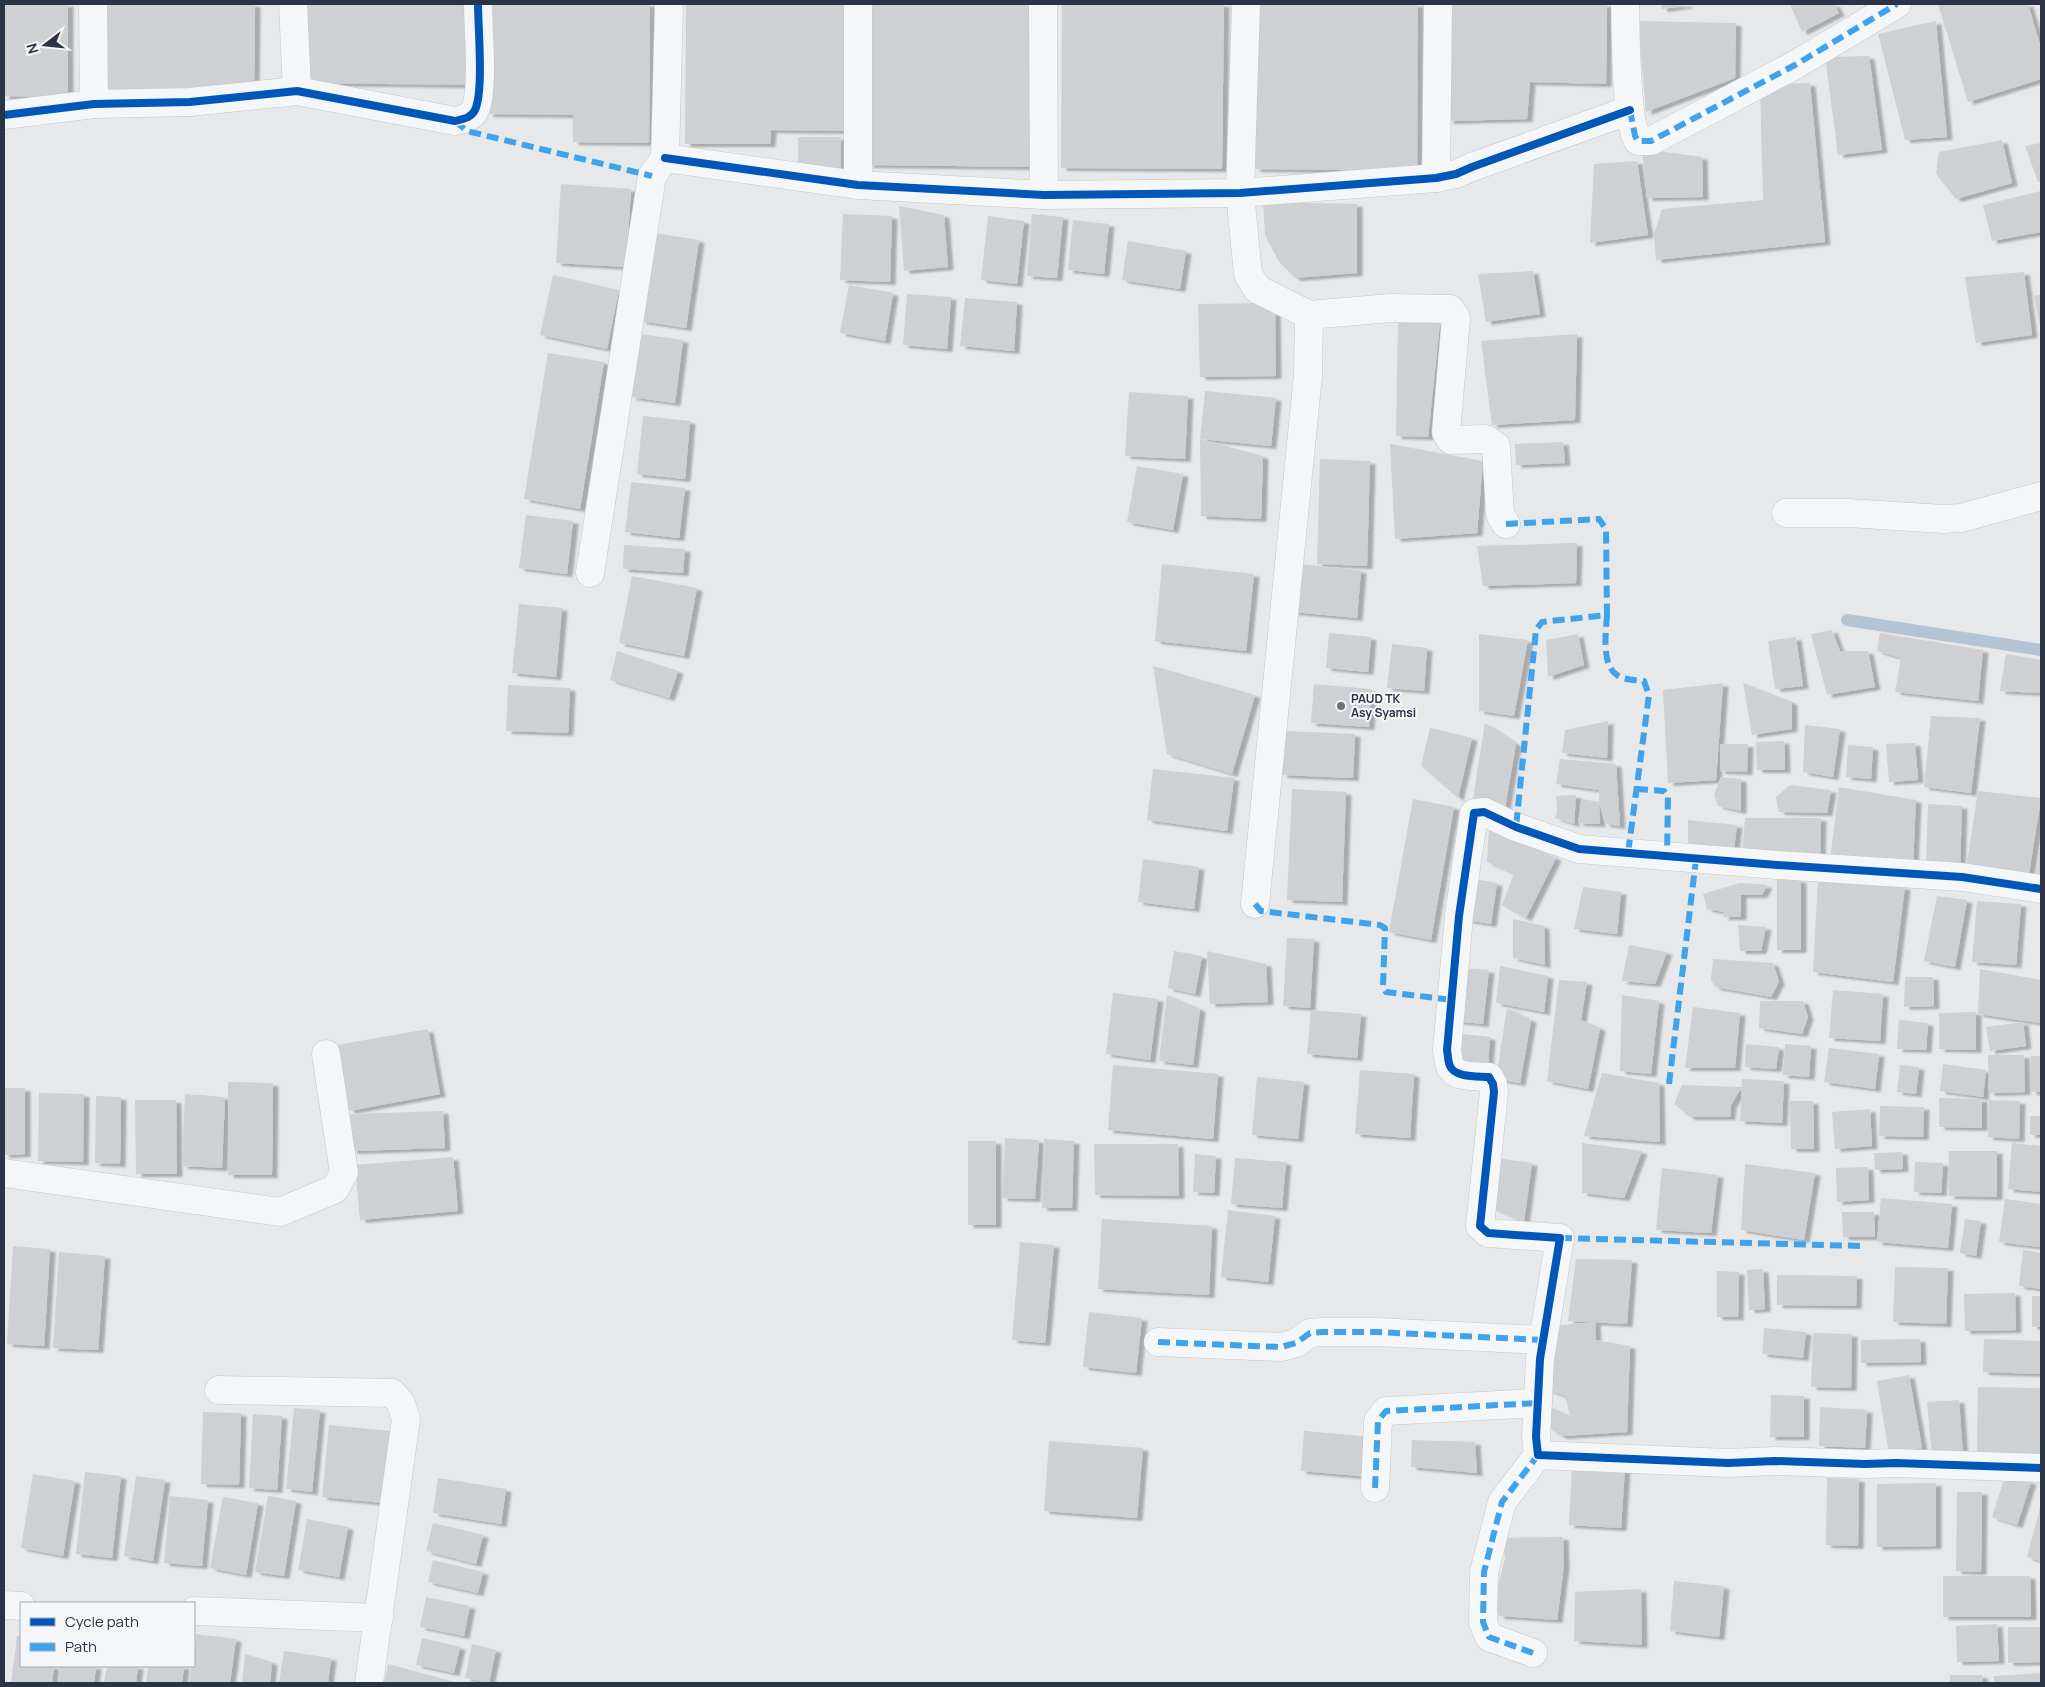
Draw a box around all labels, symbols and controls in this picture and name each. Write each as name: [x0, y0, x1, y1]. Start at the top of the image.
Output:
north arrow: [20, 20, 70, 70]
text: N: [22, 41, 43, 56]
place label: PAUD TK Asy Syamsi: [1351, 690, 1416, 721]
marker: PAUD TK Asy Syamsi: [1335, 700, 1347, 712]
legend: [20, 1602, 195, 1667]
text: Cycle path: [65, 1611, 139, 1632]
text: Path: [65, 1636, 97, 1657]

